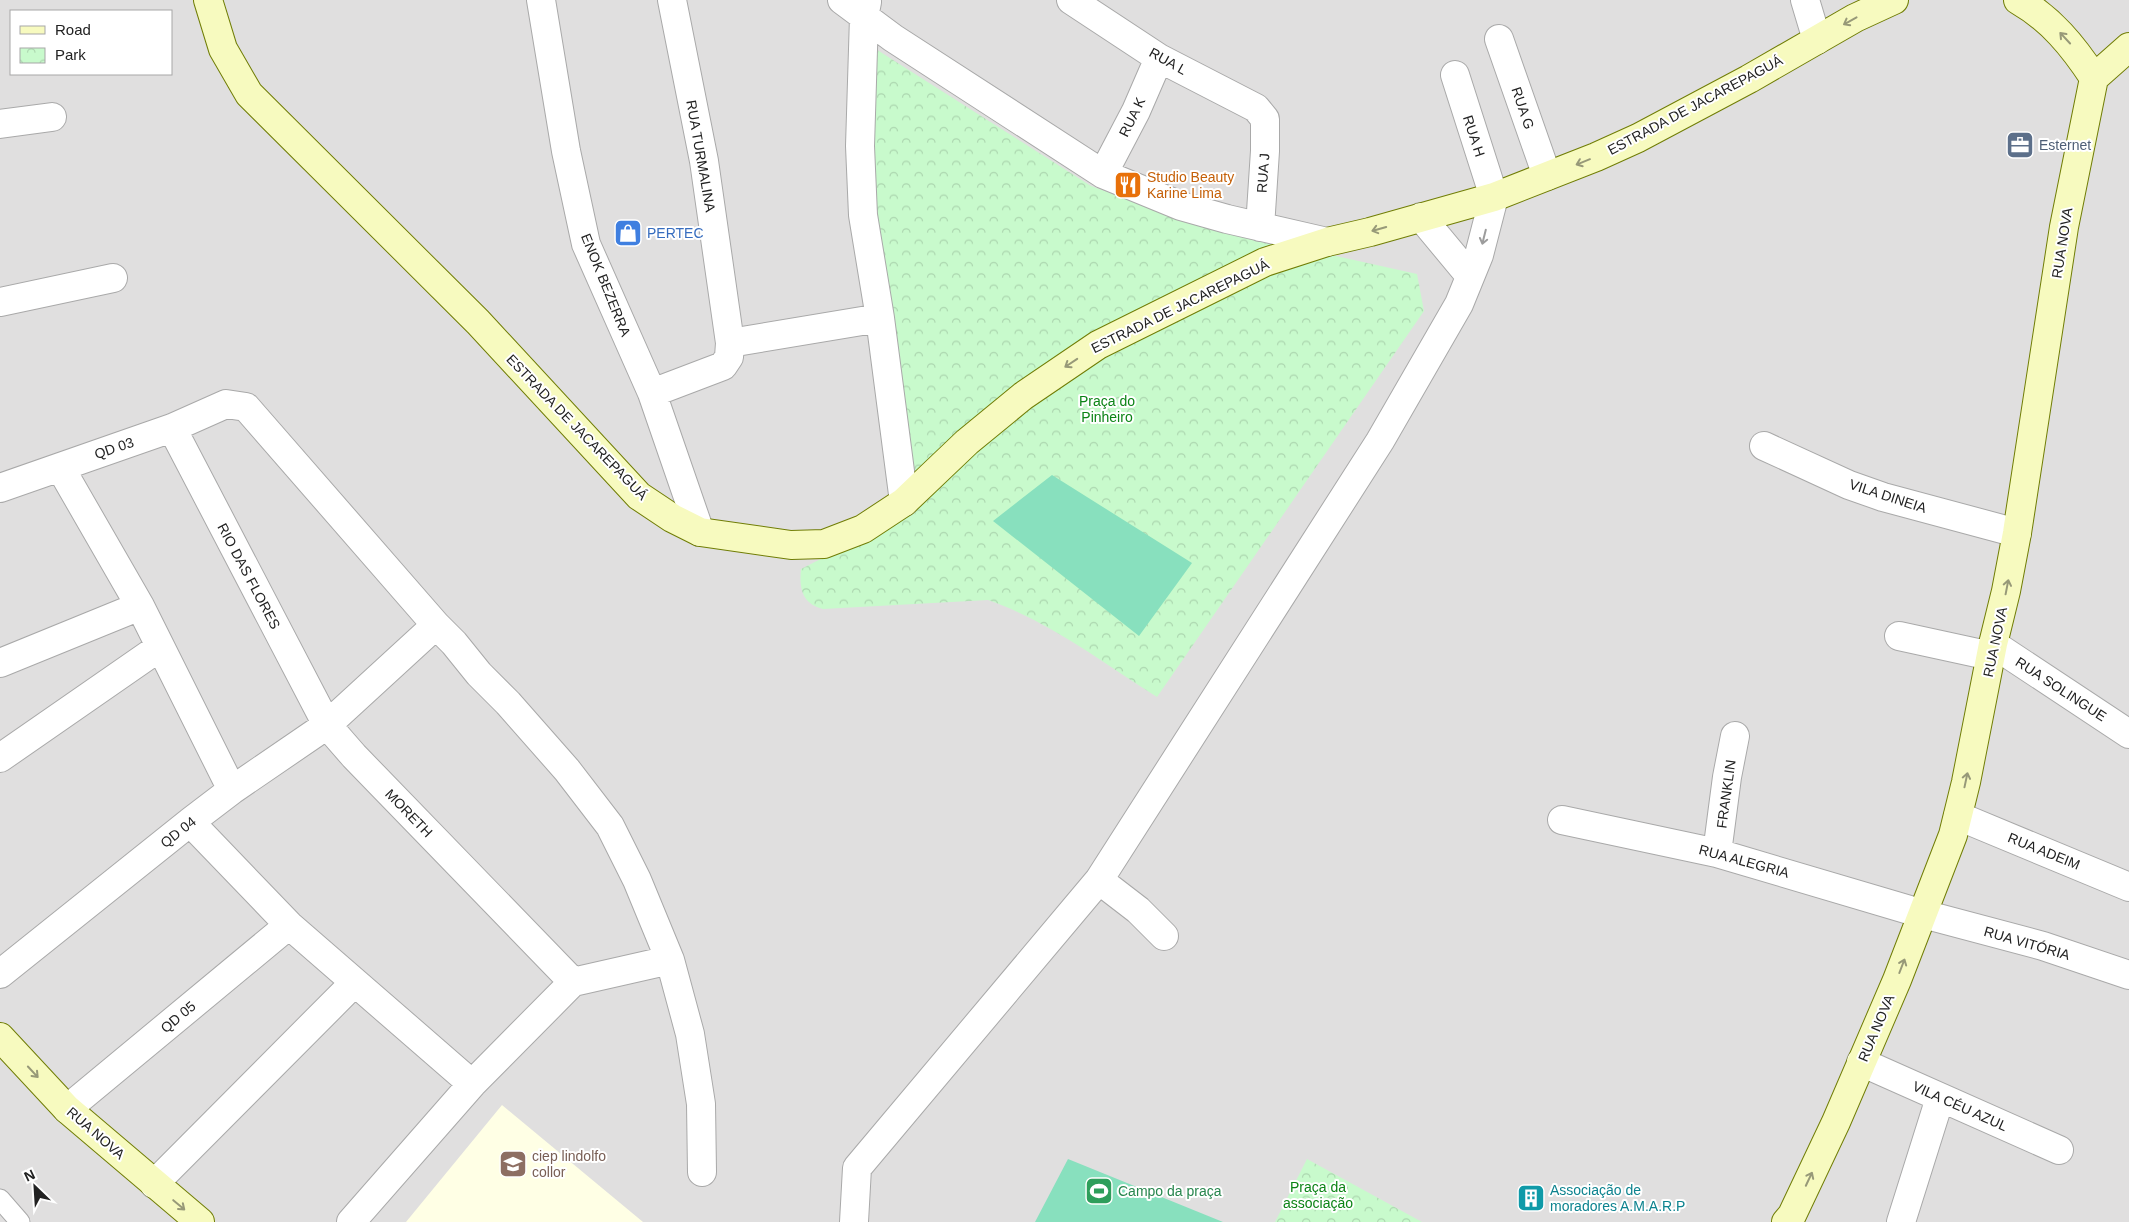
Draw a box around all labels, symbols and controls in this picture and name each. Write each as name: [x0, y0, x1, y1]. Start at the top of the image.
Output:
legend: [10, 10, 172, 75]
one-way arrow: [1843, 16, 1858, 26]
text: Road: [55, 21, 91, 38]
one-way arrow: [2059, 32, 2071, 45]
street label: RUA L: [1146, 44, 1190, 78]
text: Park: [55, 46, 86, 63]
street label: ESTRADA DE JACAREPAGUÁ: [1605, 52, 1786, 158]
street label: RUA G: [1508, 85, 1538, 131]
street label: RUA K: [1116, 94, 1149, 139]
street label: RUA TURMALINA: [683, 99, 719, 214]
street label: RUA H: [1460, 113, 1488, 159]
office icon: Esternet: [2005, 130, 2035, 160]
place label: Esternet: [2039, 137, 2091, 153]
street label: RUA J: [1254, 153, 1272, 193]
one-way arrow: [1576, 158, 1591, 167]
place label: Studio Beauty Karine Lima: [1147, 169, 1234, 201]
restaurant icon: Studio Beauty Karine Lima: [1113, 170, 1143, 200]
street label: RUA NOVA: [2049, 206, 2076, 279]
shop icon: PERTEC: [613, 218, 643, 248]
place label: PERTEC: [647, 225, 704, 241]
one-way arrow: [1372, 225, 1388, 235]
one-way arrow: [1478, 229, 1488, 245]
street label: ENOK BEZERRA: [578, 231, 634, 339]
street label: ESTRADA DE JACAREPAGUÁ: [1089, 256, 1272, 356]
street label: ESTRADA DE JACAREPAGUÁ: [503, 351, 651, 503]
one-way arrow: [1065, 358, 1079, 368]
park label: Praça do Pinheiro: [1079, 393, 1135, 425]
street label: QD 03: [92, 434, 136, 462]
street label: VILA DINEIA: [1847, 476, 1929, 516]
street label: RIO DAS FLORES: [214, 520, 284, 632]
one-way arrow: [2002, 579, 2012, 595]
street label: RUA NOVA: [1980, 605, 2010, 679]
street label: RUA SOLINGUE: [2013, 654, 2109, 724]
street label: FRANKLIN: [1713, 759, 1739, 829]
one-way arrow: [1962, 772, 1972, 788]
street label: MORETH: [382, 786, 436, 840]
street label: QD 04: [157, 813, 199, 851]
street label: RUA ADEIM: [2006, 829, 2082, 873]
street label: RUA ALEGRIA: [1697, 841, 1791, 881]
street label: RUA VITÓRIA: [1982, 923, 2072, 963]
one-way arrow: [1898, 959, 1908, 974]
street label: RUA NOVA: [1855, 991, 1898, 1064]
street label: QD 05: [157, 998, 199, 1036]
one-way arrow: [27, 1066, 39, 1079]
street label: VILA CÉU AZUL: [1910, 1078, 2010, 1134]
street label: RUA NOVA: [64, 1104, 129, 1163]
place label: ciep lindolfo collor: [532, 1148, 606, 1180]
school or university icon: ciep lindolfo collor: [498, 1149, 528, 1179]
north arrow: [10, 1162, 60, 1212]
text: N: [22, 1166, 37, 1185]
one-way arrow: [1805, 1172, 1814, 1187]
sports icon: Campo da praça: [1084, 1176, 1114, 1206]
park label: Praça da associação: [1283, 1179, 1353, 1211]
place label: Associação de moradores A.M.A.R.P: [1550, 1182, 1685, 1214]
place label: Campo da praça: [1118, 1183, 1222, 1199]
building icon: Associação de moradores A.M.A.R.P: [1516, 1183, 1546, 1213]
one-way arrow: [173, 1200, 186, 1211]

